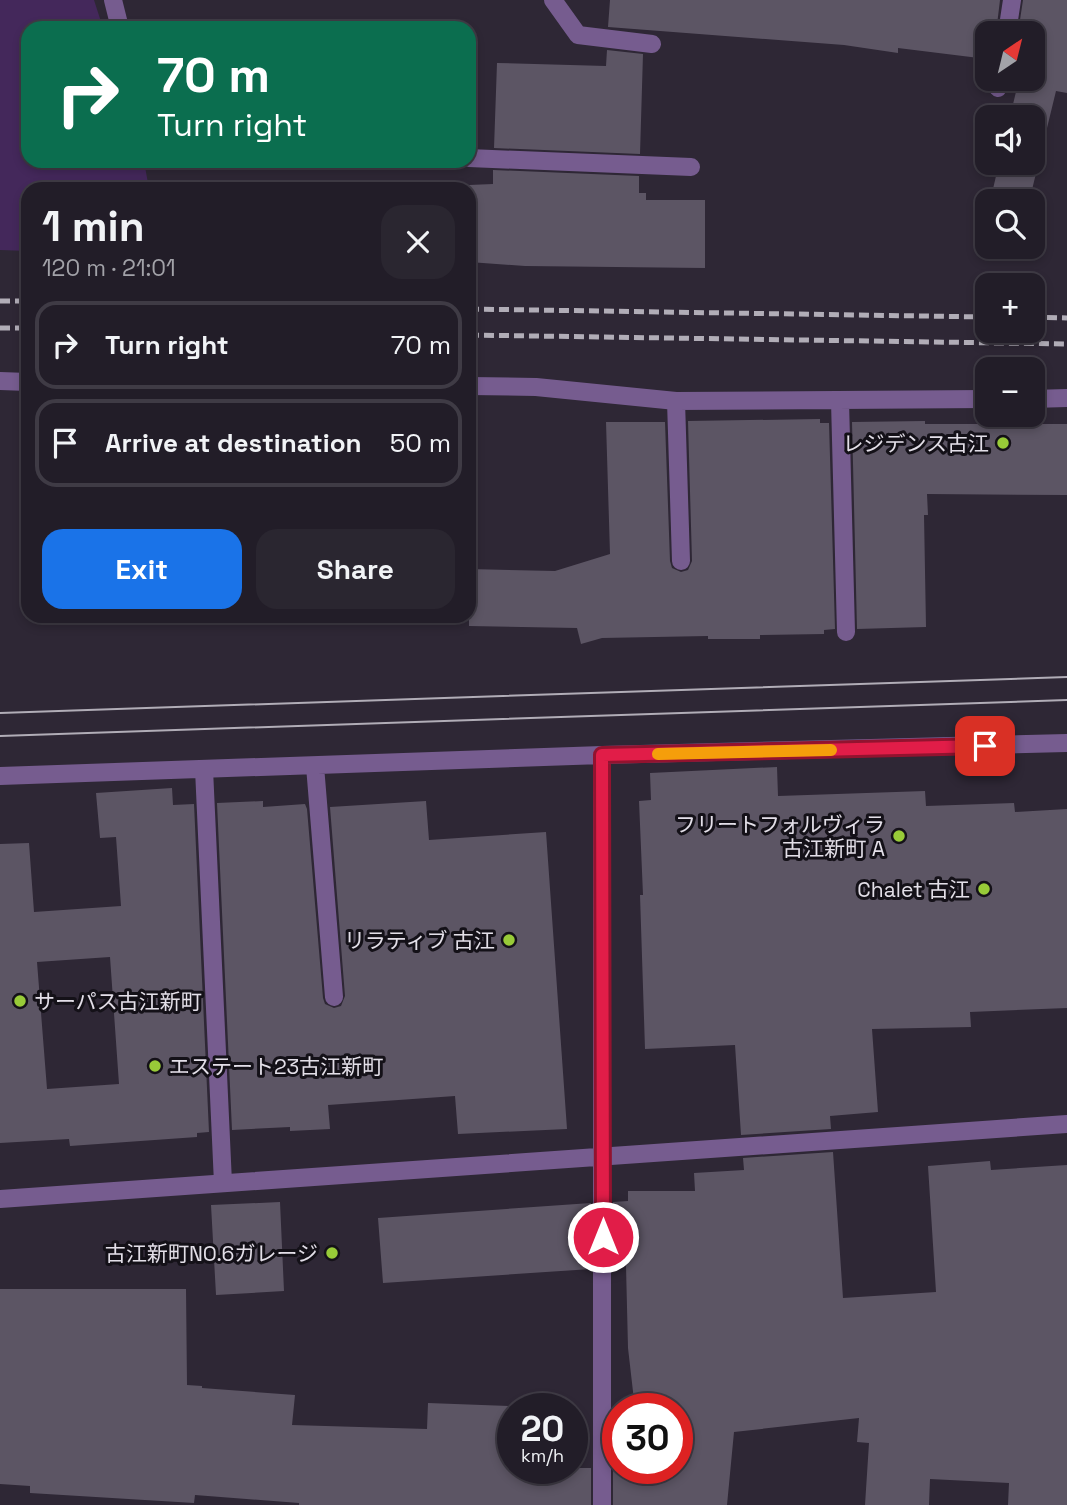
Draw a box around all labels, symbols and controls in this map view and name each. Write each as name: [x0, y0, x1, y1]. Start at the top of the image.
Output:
north arrow: [975, 21, 1045, 91]
map controls: [975, 21, 1045, 427]
text: 70 m: [157, 44, 270, 106]
icon: right: [42, 49, 133, 140]
text: Turn right: [157, 105, 307, 145]
button: sound: [975, 105, 1045, 175]
button: search: [975, 189, 1045, 259]
text: 1 min: [42, 200, 145, 253]
button: close: [381, 205, 455, 279]
text: 120 m · 21:01: [42, 253, 176, 283]
button: +: [975, 273, 1045, 343]
icon: right: [46, 326, 84, 364]
text: Turn right: [105, 328, 229, 362]
text: 70 m: [391, 328, 451, 362]
button: −: [975, 357, 1045, 427]
icon: arrive: [46, 424, 84, 462]
text: Arrive at destination: [105, 426, 362, 460]
text: 50 m: [390, 426, 451, 460]
place label: レジデンス古江: [842, 430, 989, 457]
marker: レジデンス古江: [995, 435, 1011, 451]
button: Exit: [42, 529, 242, 609]
button: Share: [256, 529, 455, 609]
pin: [955, 716, 1015, 776]
icon: arrive: [966, 727, 1004, 765]
place label: フリートフォルヴィラ 古江新町 A: [675, 811, 885, 862]
marker: フリートフォルヴィラ 古江新町 A: [891, 828, 907, 844]
place label: Chalet 古江: [857, 876, 970, 903]
marker: Chalet 古江: [976, 881, 992, 897]
place label: リラティブ 古江: [344, 927, 495, 954]
marker: リラティブ 古江: [501, 932, 517, 948]
place label: サーパス古江新町: [34, 988, 202, 1015]
marker: サーパス古江新町: [12, 993, 28, 1009]
place label: エステート23古江新町: [169, 1053, 383, 1080]
marker: エステート23古江新町: [147, 1058, 163, 1074]
position arrow: [566, 1200, 640, 1274]
place label: 古江新町NO.6ガレージ: [105, 1240, 318, 1267]
marker: 古江新町NO.6ガレージ: [324, 1245, 340, 1261]
speed limit sign: 30: [602, 1393, 693, 1484]
text: 20: [521, 1407, 564, 1451]
text: km/h: [521, 1444, 564, 1467]

